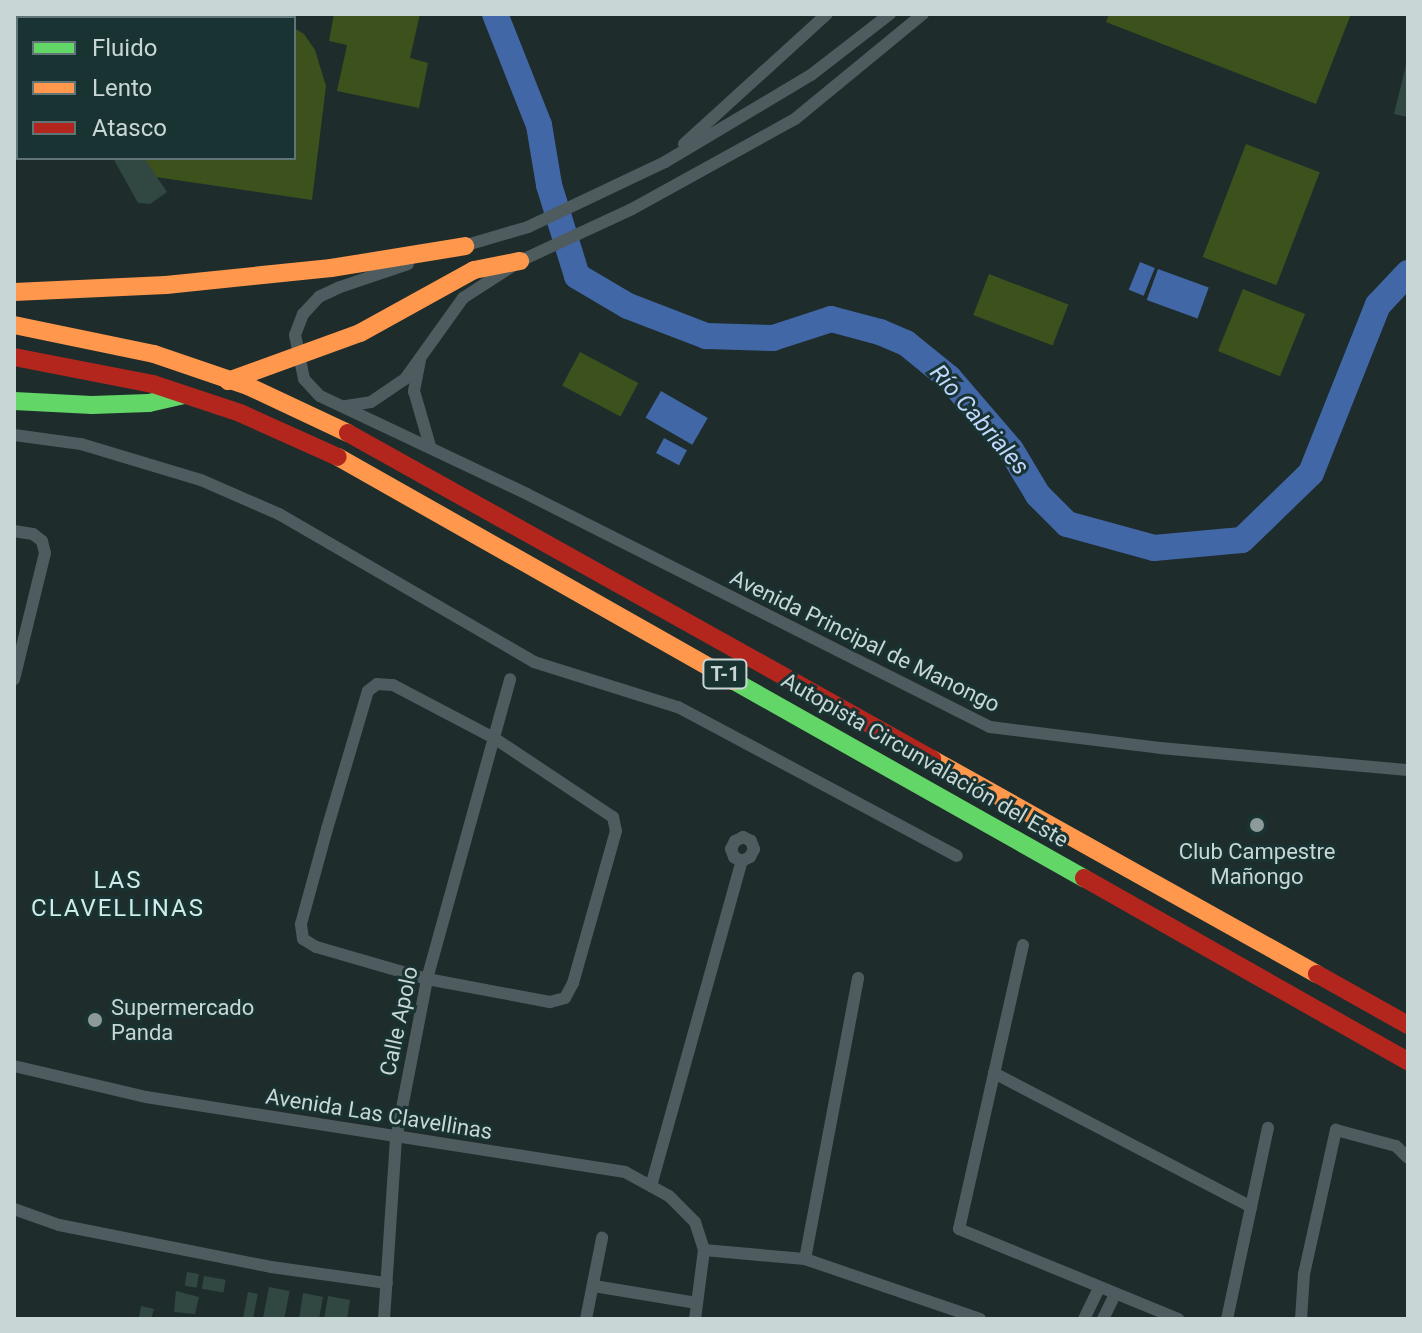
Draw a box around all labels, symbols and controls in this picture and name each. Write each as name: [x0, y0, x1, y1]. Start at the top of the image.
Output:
legend: [16, 16, 296, 160]
text: Fluido: [92, 34, 157, 62]
text: Lento: [92, 74, 152, 102]
text: Atasco: [92, 114, 167, 142]
water label: Río Cabriales: [923, 359, 1035, 481]
street label: Avenida Principal de Manongo: [726, 564, 1004, 718]
road number: T-1: [701, 658, 749, 690]
street label: Autopista Circunvalación del Este: [777, 667, 1073, 853]
marker: Club Campestre Mañongo: [1248, 816, 1266, 834]
place label: Club Campestre Mañongo: [1179, 838, 1335, 890]
district label: LAS CLAVELLINAS: [31, 867, 205, 923]
street label: Calle Apolo: [375, 964, 423, 1078]
place label: Supermercado Panda: [111, 994, 254, 1046]
marker: Supermercado Panda: [86, 1011, 104, 1029]
street label: Avenida Las Clavellinas: [264, 1083, 494, 1145]

